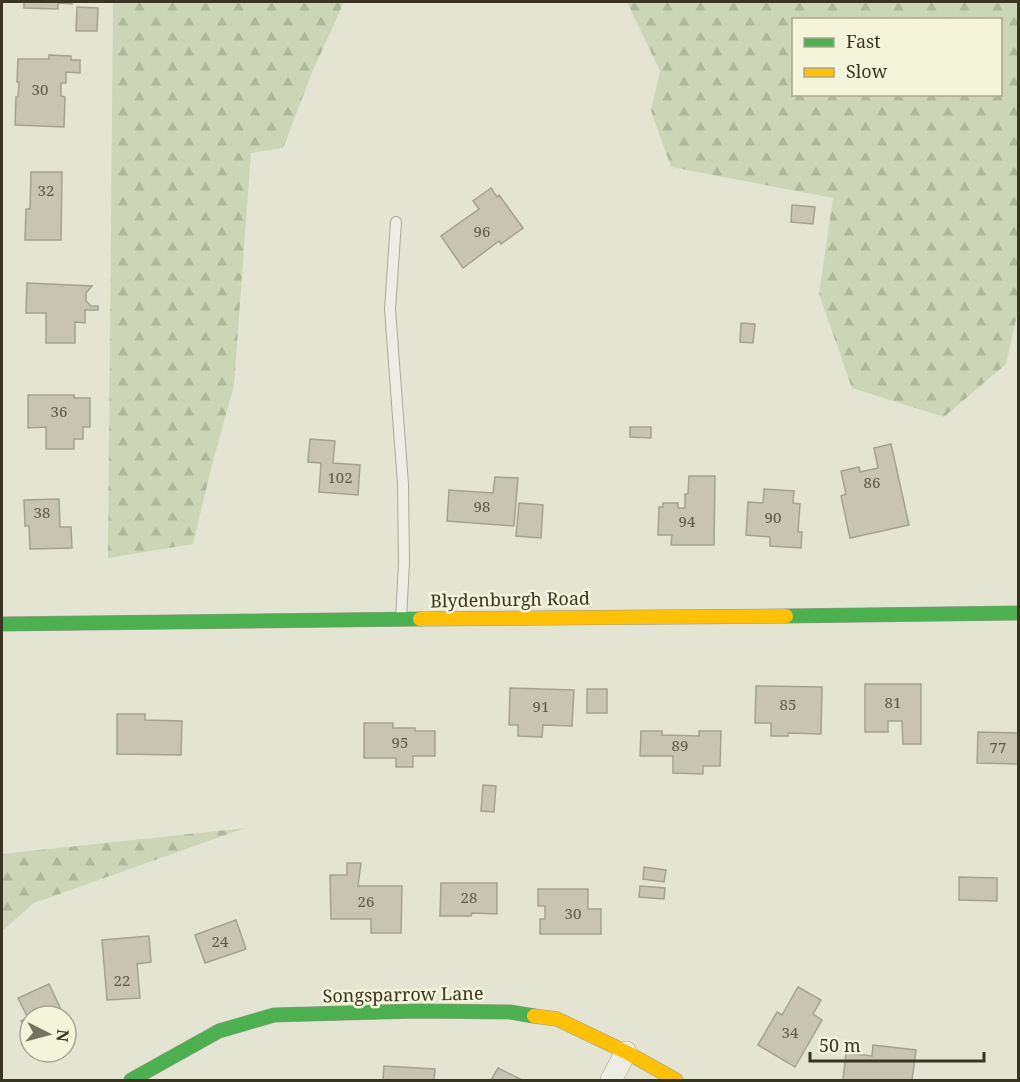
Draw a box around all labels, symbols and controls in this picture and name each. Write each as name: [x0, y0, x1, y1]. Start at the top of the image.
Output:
legend: [792, 18, 1002, 96]
text: Fast: [846, 29, 881, 53]
text: Slow: [846, 59, 888, 83]
house number: 30: [32, 79, 48, 99]
house number: 32: [38, 180, 54, 200]
house number: 96: [474, 221, 490, 241]
house number: 36: [51, 401, 67, 421]
house number: 102: [327, 467, 353, 487]
house number: 86: [864, 472, 880, 492]
house number: 98: [474, 496, 490, 516]
house number: 38: [34, 502, 50, 522]
house number: 90: [765, 507, 781, 527]
house number: 94: [679, 511, 696, 531]
street label: Blydenburgh Road: [430, 586, 590, 612]
house number: 81: [885, 692, 901, 712]
house number: 85: [780, 694, 796, 714]
house number: 91: [533, 696, 549, 716]
house number: 95: [392, 732, 408, 752]
house number: 89: [672, 735, 688, 755]
house number: 77: [990, 737, 1006, 757]
house number: 28: [461, 887, 477, 907]
house number: 26: [358, 891, 374, 911]
house number: 30: [565, 903, 581, 923]
house number: 24: [212, 931, 229, 951]
house number: 22: [114, 970, 130, 990]
street label: Songsparrow Lane: [322, 981, 484, 1007]
north arrow: [18, 1004, 78, 1064]
house number: 34: [782, 1022, 799, 1042]
scale bar: [810, 1025, 984, 1063]
text: N: [51, 1028, 75, 1043]
text: 50 m: [819, 1033, 861, 1057]

